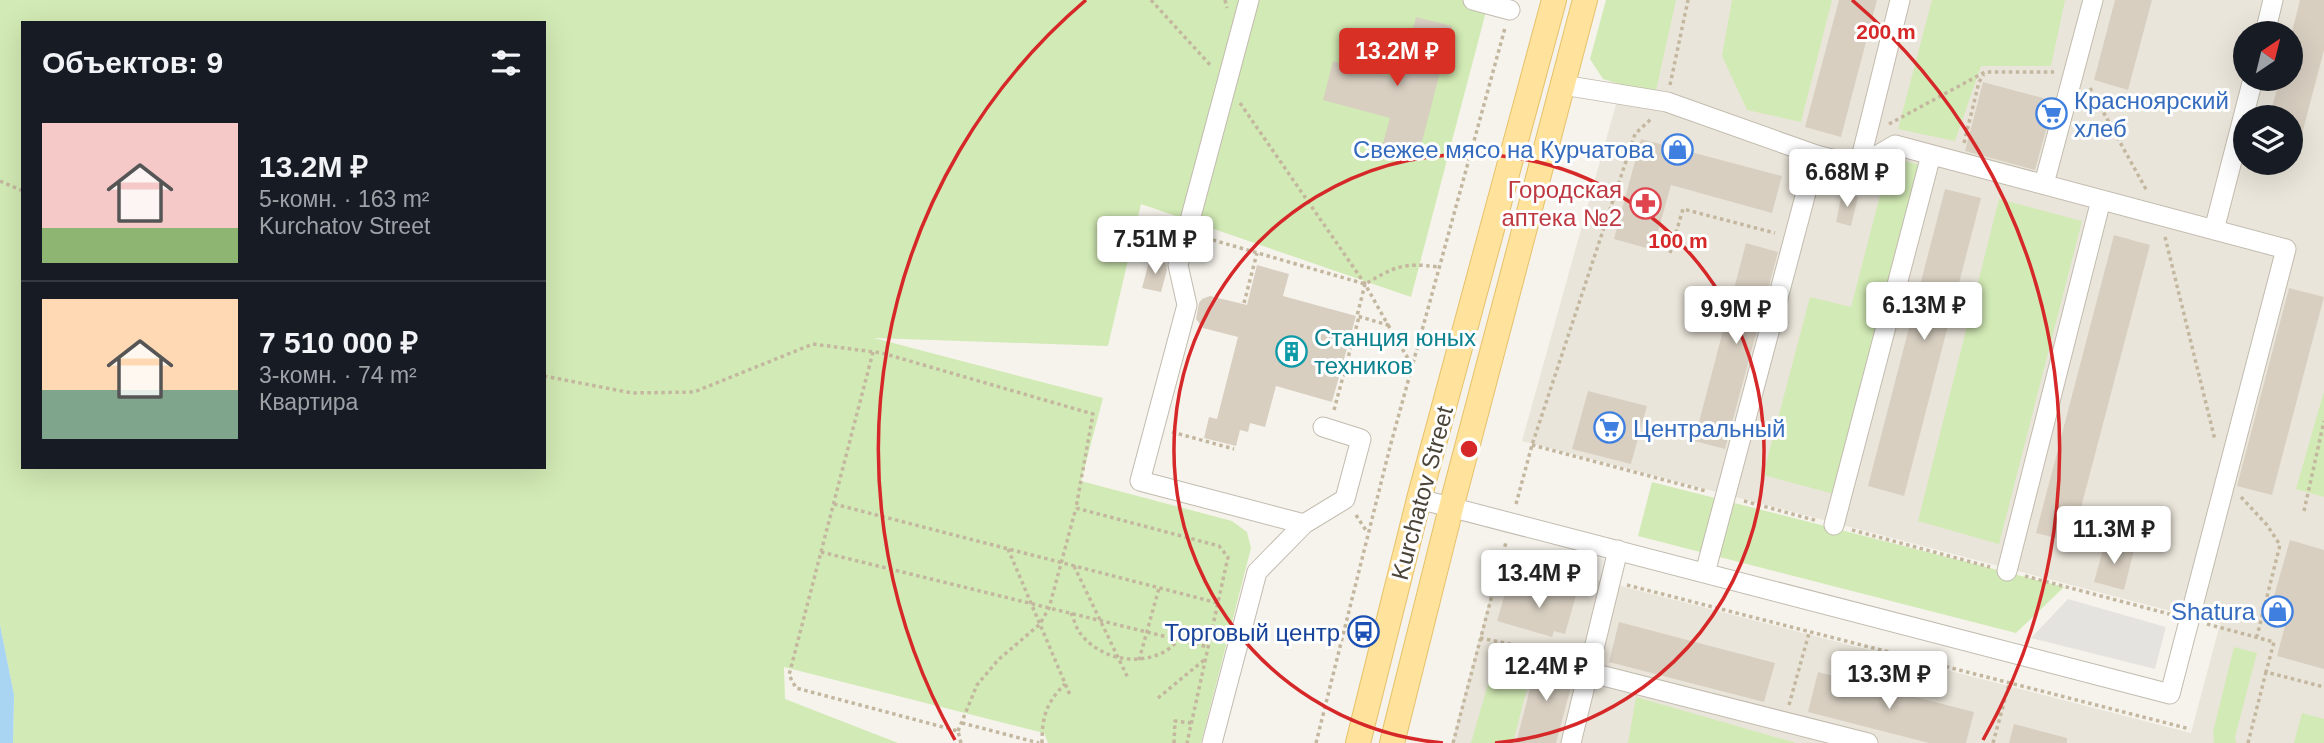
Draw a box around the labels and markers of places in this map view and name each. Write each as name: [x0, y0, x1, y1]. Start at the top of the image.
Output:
pin: 13.2M ₽: [1332, 28, 1462, 88]
place label: Красноярский хлеб: [2074, 87, 2229, 142]
supermarket icon: Красноярский хлеб: [2034, 97, 2068, 131]
shop icon: Свежее мясо на Курчатова: [1660, 132, 1694, 166]
place label: Свежее мясо на Курчатова: [1353, 136, 1655, 163]
pin: 6.68M ₽: [1782, 150, 1912, 209]
place label: Городская аптека №2: [1501, 176, 1622, 231]
pharmacy icon: Городская аптека №2: [1628, 186, 1662, 220]
pin: 7.51M ₽: [1090, 216, 1220, 276]
pin: 6.13M ₽: [1859, 282, 1989, 342]
pin: 9.9M ₽: [1679, 286, 1793, 346]
place label: Станция юных техников: [1314, 324, 1476, 379]
building icon: Станция юных техников: [1274, 334, 1308, 368]
supermarket icon: Центральный: [1593, 411, 1627, 445]
place label: Центральный: [1633, 415, 1785, 442]
centre of rings: [1457, 437, 1481, 461]
pin: 11.3M ₽: [2049, 506, 2179, 566]
pin: 13.4M ₽: [1474, 550, 1604, 610]
shop icon: Shatura: [2261, 594, 2295, 628]
place label: Shatura: [2171, 598, 2256, 625]
bus stop icon: Торговый центр: [1346, 615, 1380, 649]
place label: Торговый центр: [1164, 619, 1340, 646]
pin: 12.4M ₽: [1481, 644, 1611, 703]
pin: 13.3M ₽: [1824, 652, 1954, 711]

